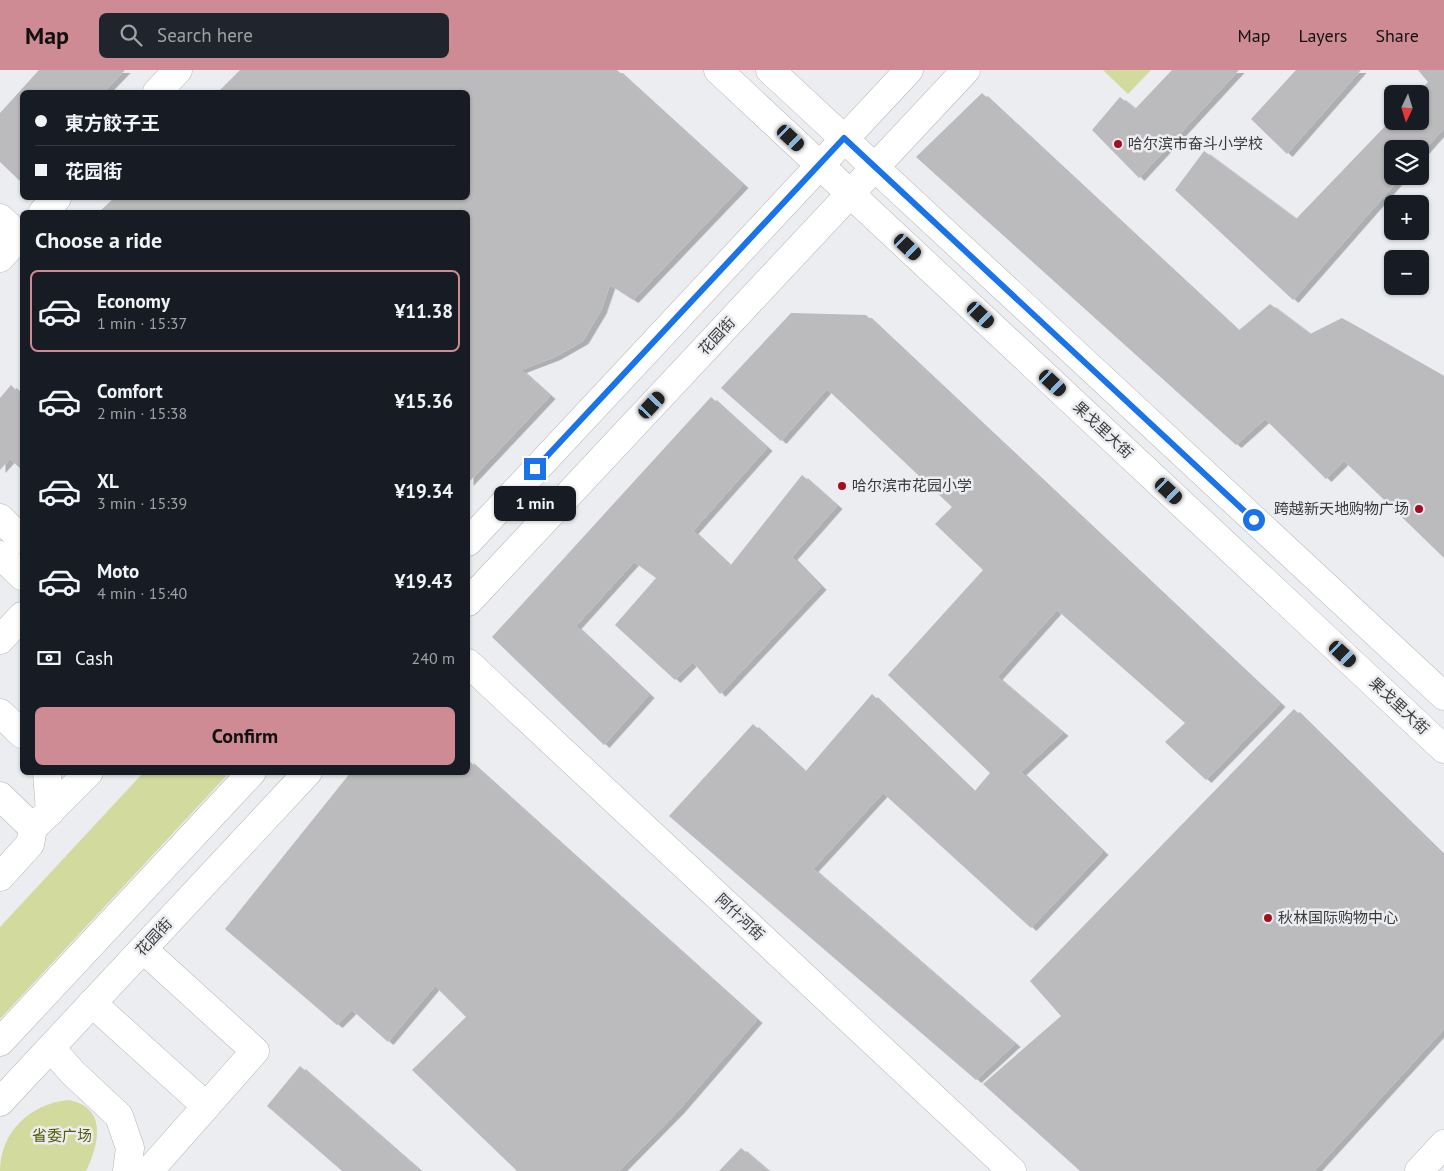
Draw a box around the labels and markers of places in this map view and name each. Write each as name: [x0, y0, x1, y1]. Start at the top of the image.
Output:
place label: 哈尔滨市奋斗小学校: [1128, 134, 1263, 153]
marker: 哈尔滨市奋斗小学校: [1112, 138, 1124, 150]
place label: 哈尔滨市花园小学: [852, 476, 972, 495]
marker: 哈尔滨市花园小学: [836, 480, 848, 492]
place label: 跨越新天地购物广场: [1274, 499, 1409, 518]
marker: 跨越新天地购物广场: [1413, 503, 1425, 515]
place label: 秋林国际购物中心: [1278, 908, 1398, 927]
marker: 秋林国际购物中心: [1262, 912, 1274, 924]

